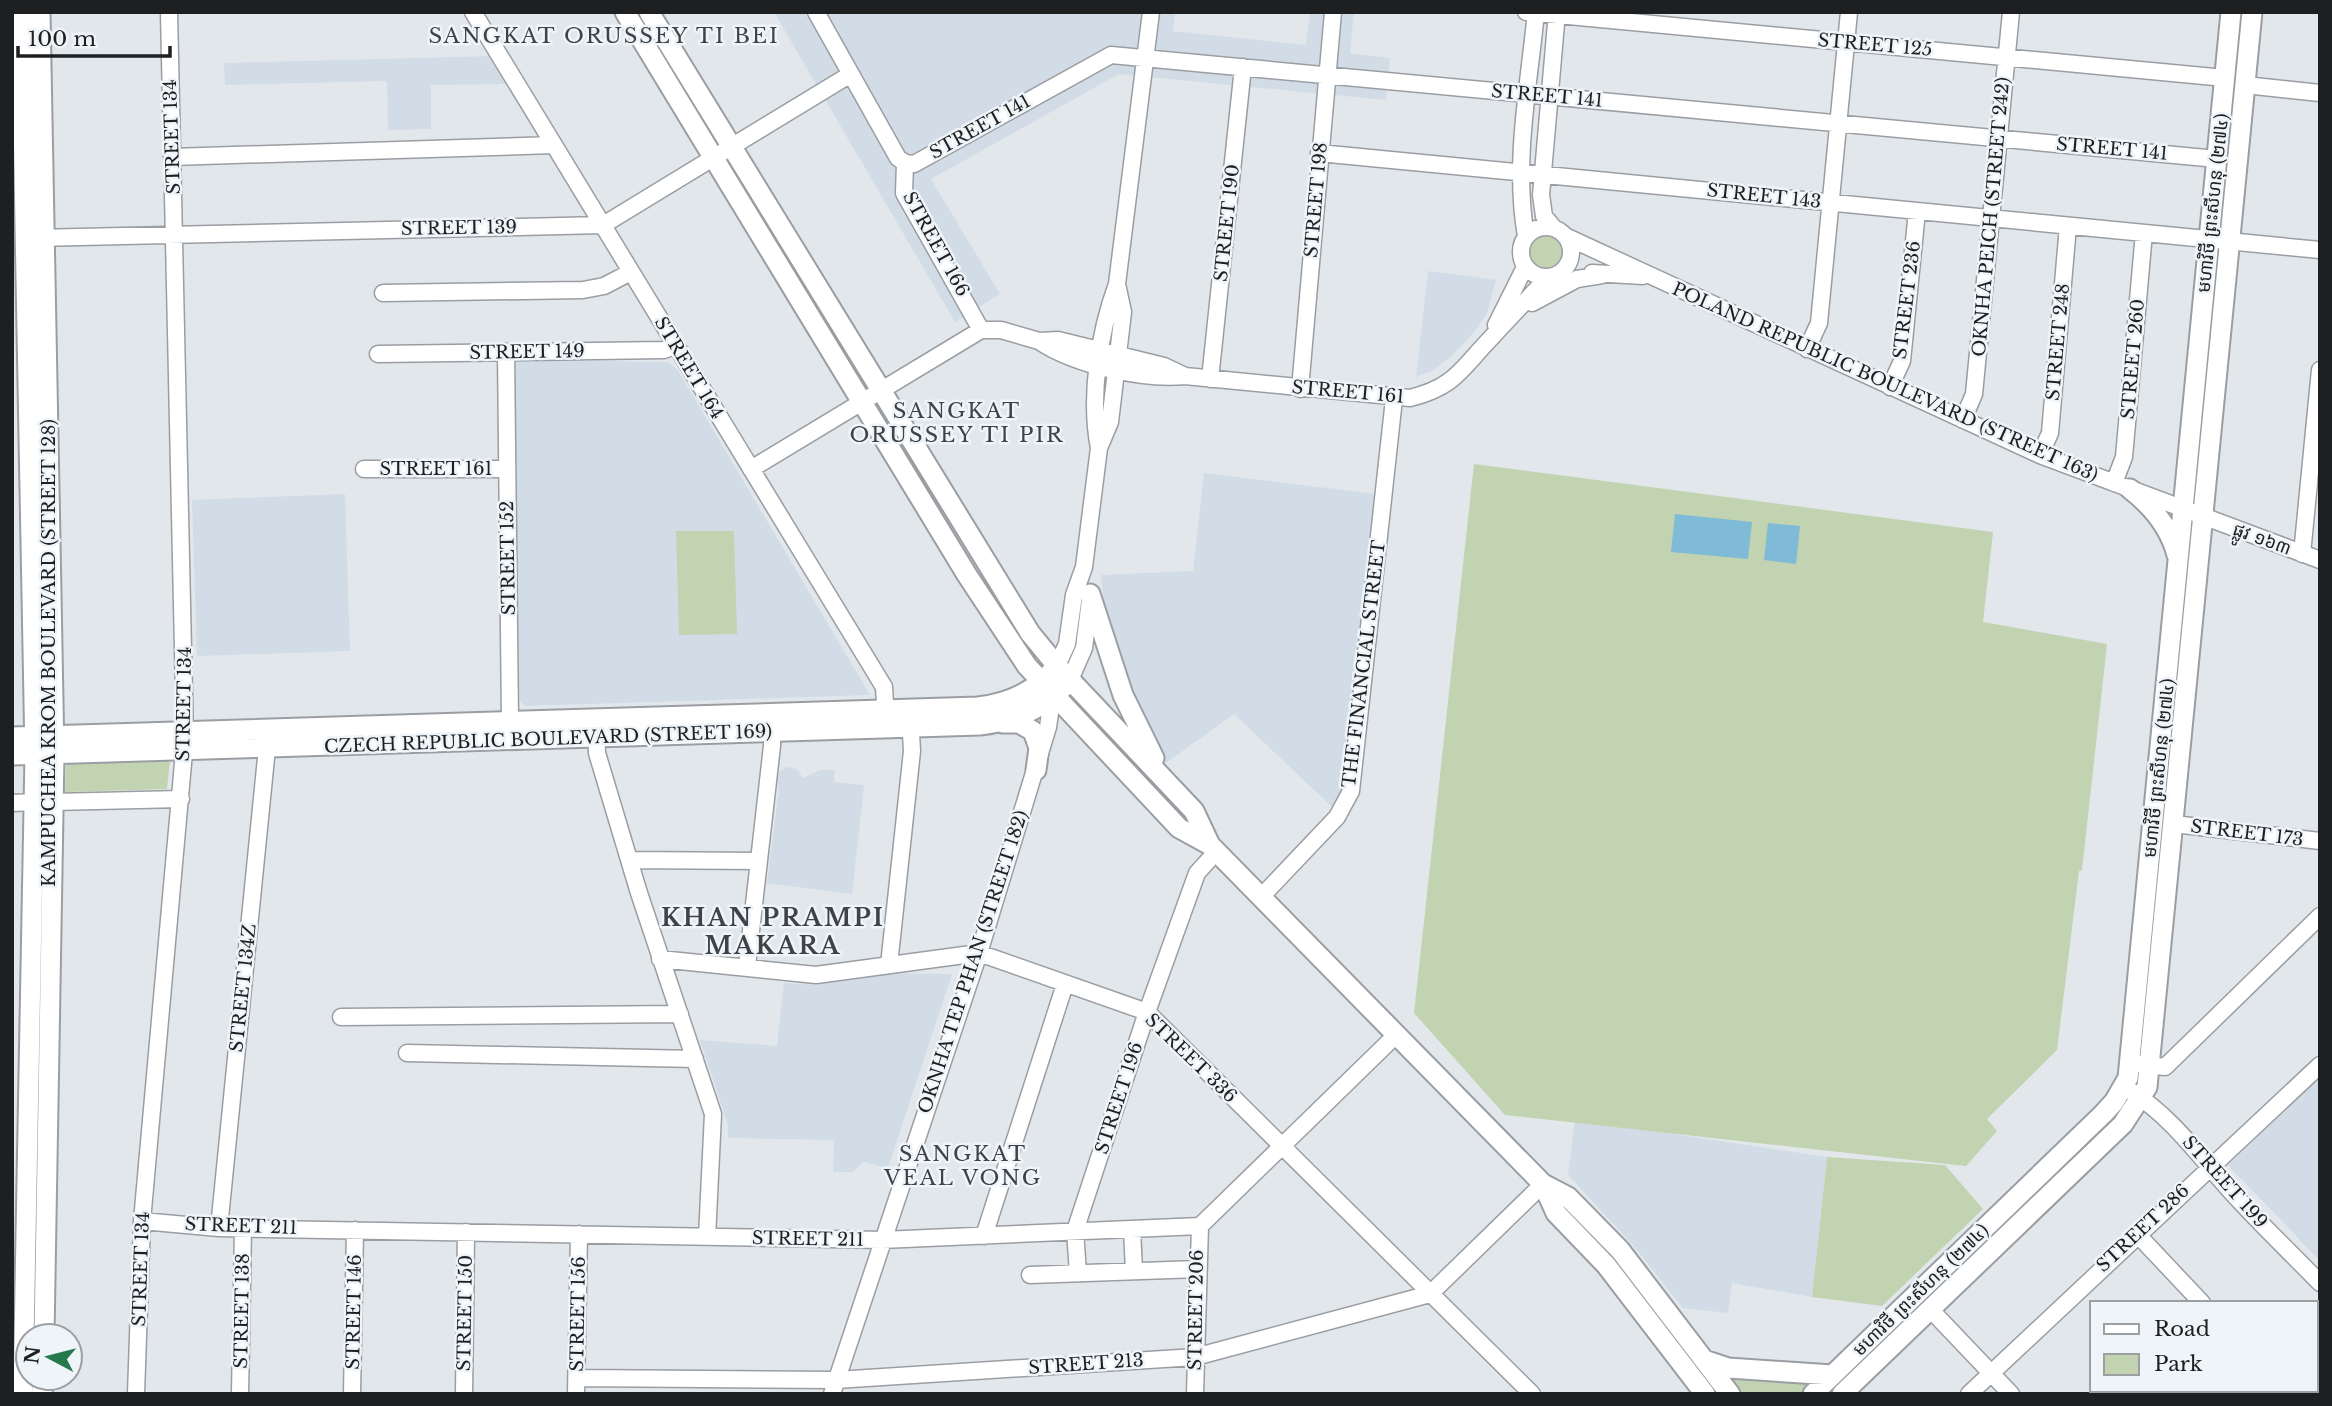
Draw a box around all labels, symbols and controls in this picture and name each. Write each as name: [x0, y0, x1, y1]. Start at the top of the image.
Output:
scale bar: [18, 14, 170, 58]
district label: SANGKAT ORUSSEY TI BEI: [428, 23, 780, 49]
text: 100 m: [28, 26, 96, 52]
street label: STREET 125: [1817, 29, 1933, 61]
street label: OKNHA PEICH (STREET 242): [1968, 76, 2014, 358]
street label: STREET 134: [159, 79, 185, 195]
street label: STREET 141: [1490, 80, 1604, 112]
street label: STREET 141: [926, 90, 1034, 164]
street label: មហាវិថី ព្រះសីហនុ (២៧៤): [2192, 112, 2235, 294]
street label: STREET 141: [2055, 133, 2169, 165]
street label: STREET 198: [1300, 141, 1332, 259]
street label: STREET 190: [1210, 163, 1244, 283]
street label: STREET 143: [1706, 179, 1822, 213]
street label: STREET 166: [898, 188, 974, 300]
street label: STREET 139: [401, 216, 517, 240]
street label: STREET 236: [1889, 240, 1925, 360]
street label: POLAND REPUBLIC BOULEVARD (STREET 163): [1669, 278, 2101, 486]
street label: STREET 248: [2042, 282, 2074, 402]
street label: STREET 260: [2117, 298, 2149, 420]
street label: STREET 164: [650, 313, 728, 423]
street label: STREET 149: [469, 340, 585, 364]
street label: STREET 161: [1291, 376, 1405, 408]
district label: SANGKAT ORUSSEY TI PIR: [849, 398, 1065, 448]
street label: KAMPUCHEA KROM BOULEVARD (STREET 128): [38, 419, 60, 887]
street label: STREET 161: [380, 458, 492, 480]
street label: STREET 152: [496, 500, 520, 616]
street label: ផ្លូវ ១៦៣: [2228, 518, 2294, 565]
street label: THE FINANCIAL STREET: [1338, 539, 1390, 789]
street label: STREET 134: [172, 646, 196, 762]
street label: មហាវិថី ព្រះសីហនុ (២៧៤): [2138, 677, 2181, 859]
street label: CZECH REPUBLIC BOULEVARD (STREET 169): [324, 720, 772, 758]
street label: OKNHA TEP PHAN (STREET 182): [913, 808, 1033, 1116]
street label: STREET 173: [2189, 815, 2305, 851]
district label: KHAN PRAMPI MAKARA: [661, 903, 885, 960]
street label: STREET 134Z: [225, 923, 261, 1053]
street label: STREET 336: [1141, 1009, 1241, 1107]
street label: STREET 196: [1091, 1039, 1147, 1157]
street label: STREET 199: [2178, 1131, 2272, 1233]
district label: SANGKAT VEAL VONG: [883, 1141, 1042, 1191]
street label: STREET 286: [2092, 1179, 2194, 1277]
street label: STREET 134: [128, 1211, 154, 1327]
street label: STREET 211: [184, 1213, 298, 1239]
street label: មហាវិថី ព្រះសីហនុ (២៧៤): [1848, 1219, 1995, 1362]
street label: STREET 211: [752, 1227, 864, 1251]
street label: STREET 206: [1184, 1249, 1208, 1371]
street label: STREET 138: [230, 1253, 254, 1369]
street label: STREET 146: [342, 1254, 366, 1370]
street label: STREET 150: [453, 1255, 477, 1371]
street label: STREET 156: [566, 1256, 590, 1372]
legend: [2090, 1301, 2318, 1392]
text: Road: [2154, 1316, 2210, 1342]
north arrow: [14, 1322, 84, 1392]
text: N: [20, 1345, 45, 1365]
street label: STREET 213: [1028, 1349, 1144, 1379]
text: Park: [2154, 1351, 2203, 1377]

